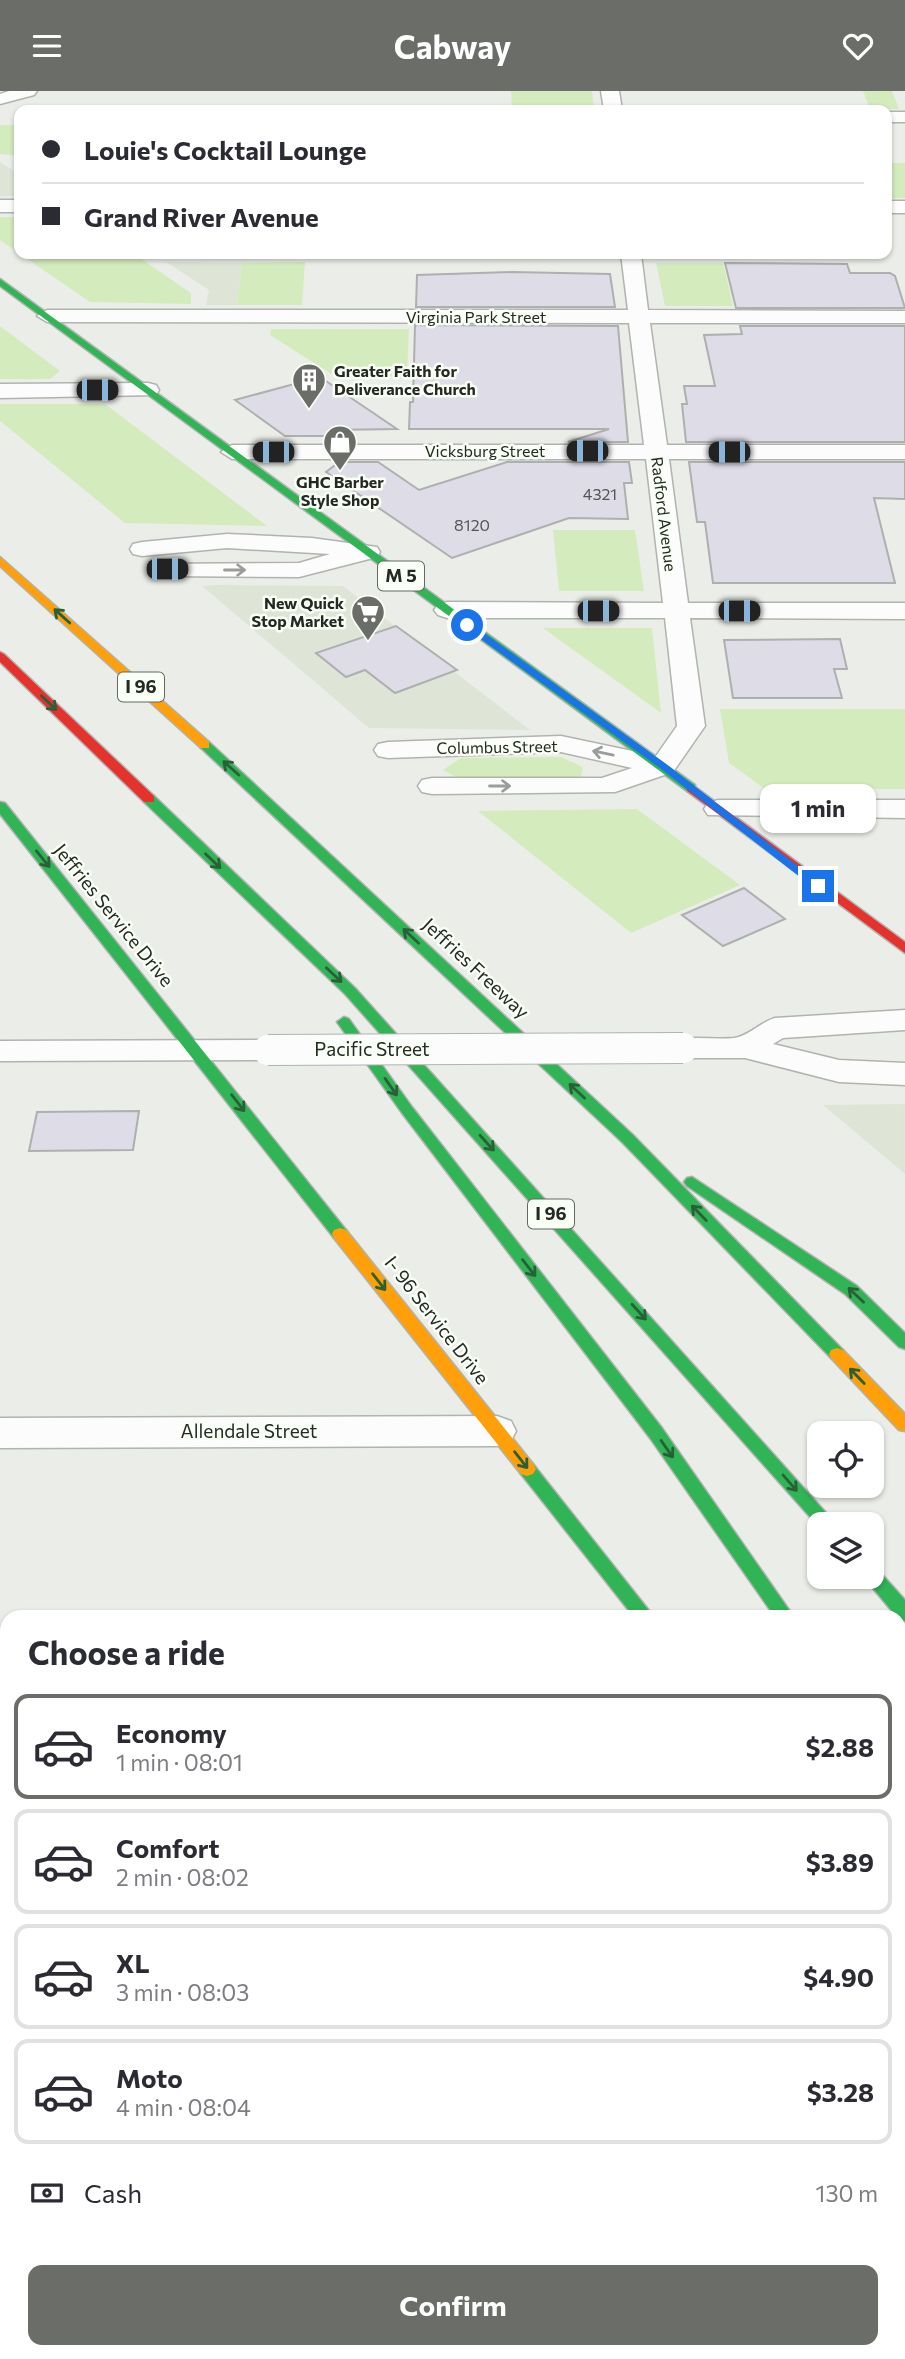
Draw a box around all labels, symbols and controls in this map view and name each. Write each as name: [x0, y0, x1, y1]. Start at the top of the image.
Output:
text: Cabway: [394, 26, 511, 66]
icon: menu: [28, 27, 66, 65]
icon: heart: [839, 27, 877, 65]
text: Louie's Cocktail Lounge: [84, 134, 366, 165]
text: Grand River Avenue: [84, 201, 319, 232]
street label: Virginia Park Street: [406, 307, 547, 326]
building icon: Greater Faith for Deliverance Church: [290, 361, 328, 410]
place label: Greater Faith for Deliverance Church: [334, 361, 476, 398]
car: [77, 380, 119, 401]
shop icon: GHC Barber Style Shop: [321, 423, 359, 472]
street label: Vicksburg Street: [425, 441, 546, 460]
car: [567, 441, 609, 462]
car: [253, 442, 295, 463]
car: [709, 442, 751, 463]
street label: Radford Avenue: [648, 455, 681, 572]
place label: GHC Barber Style Shop: [296, 472, 384, 509]
house number: 4321: [583, 484, 617, 503]
house number: 8120: [454, 515, 490, 534]
car: [147, 559, 189, 580]
road number: M 5: [378, 562, 424, 591]
one-way arrow: [223, 563, 246, 577]
place label: New Quick Stop Market: [252, 593, 345, 630]
supermarket icon: New Quick Stop Market: [349, 593, 387, 642]
car: [578, 601, 620, 622]
car: [719, 601, 761, 622]
one-way arrow: [53, 608, 71, 624]
route start: [451, 609, 483, 641]
road number: I 96: [118, 673, 164, 701]
one-way arrow: [40, 694, 57, 711]
street label: Columbus Street: [436, 736, 558, 757]
one-way arrow: [592, 746, 615, 760]
one-way arrow: [222, 760, 240, 776]
one-way arrow: [488, 779, 511, 793]
callout: 1 min: [760, 785, 876, 833]
text: 1 min: [791, 794, 845, 822]
street label: Jeffries Service Drive: [50, 839, 179, 991]
one-way arrow: [35, 849, 51, 867]
one-way arrow: [204, 852, 221, 869]
route end: [802, 870, 834, 902]
street label: Jeffries Freeway: [418, 912, 534, 1023]
one-way arrow: [403, 927, 420, 944]
one-way arrow: [325, 967, 342, 984]
street label: Pacific Street: [314, 1037, 430, 1060]
one-way arrow: [384, 1077, 398, 1096]
one-way arrow: [569, 1083, 586, 1100]
one-way arrow: [230, 1094, 245, 1112]
one-way arrow: [479, 1134, 495, 1152]
road number: I 96: [528, 1199, 574, 1229]
one-way arrow: [691, 1205, 708, 1222]
street label: I- 96 Service Drive: [380, 1251, 494, 1388]
one-way arrow: [521, 1258, 536, 1277]
one-way arrow: [372, 1272, 387, 1290]
one-way arrow: [848, 1287, 865, 1304]
one-way arrow: [631, 1303, 647, 1321]
one-way arrow: [849, 1368, 866, 1385]
street label: Allendale Street: [181, 1419, 318, 1442]
map controls: [807, 1421, 884, 1589]
button: locate: [807, 1421, 884, 1498]
one-way arrow: [660, 1439, 674, 1458]
one-way arrow: [513, 1450, 528, 1468]
one-way arrow: [782, 1473, 798, 1491]
button: layers: [807, 1512, 884, 1589]
text: Choose a ride: [28, 1632, 225, 1672]
icon: car: [32, 1715, 95, 1778]
text: Economy: [116, 1717, 227, 1748]
text: $2.88: [806, 1731, 874, 1762]
text: 1 min · 08:01: [116, 1748, 243, 1776]
icon: car: [32, 1830, 95, 1893]
text: Comfort: [116, 1832, 219, 1863]
text: $3.89: [806, 1846, 874, 1877]
text: 2 min · 08:02: [116, 1863, 249, 1891]
icon: car: [32, 1945, 95, 2008]
text: XL: [116, 1947, 150, 1978]
text: $4.90: [803, 1961, 874, 1992]
text: 3 min · 08:03: [116, 1978, 249, 2006]
icon: car: [32, 2060, 95, 2123]
text: Moto: [116, 2062, 183, 2093]
text: $3.28: [807, 2076, 874, 2107]
text: 4 min · 08:04: [116, 2093, 251, 2121]
icon: cash: [28, 2174, 66, 2212]
text: Cash: [84, 2177, 142, 2208]
text: 130 m: [816, 2179, 878, 2207]
button: Confirm: [28, 2265, 878, 2345]

